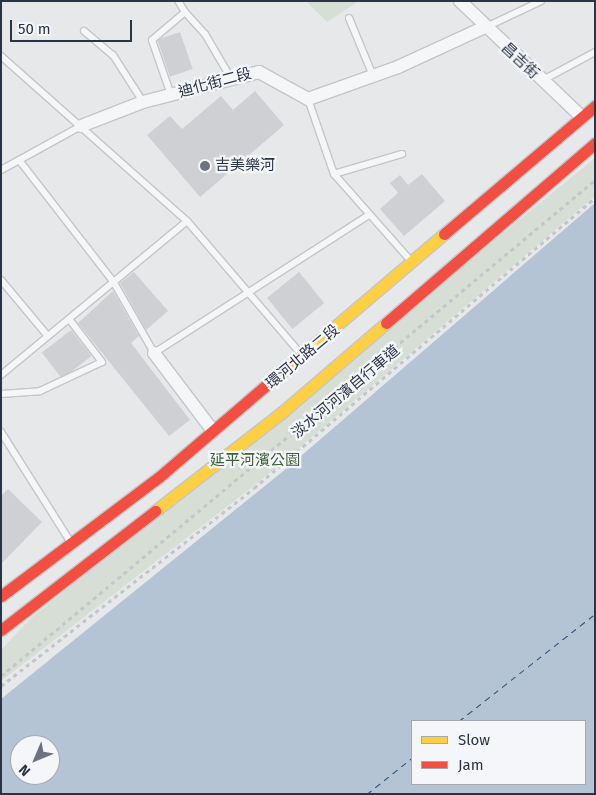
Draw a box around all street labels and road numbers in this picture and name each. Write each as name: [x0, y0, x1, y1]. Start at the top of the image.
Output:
street label: 昌吉街: [497, 39, 543, 83]
street label: 迪化街二段: [176, 65, 254, 101]
street label: 環河北路二段: [263, 321, 343, 393]
street label: 淡水河河濱自行車道: [289, 342, 403, 442]

